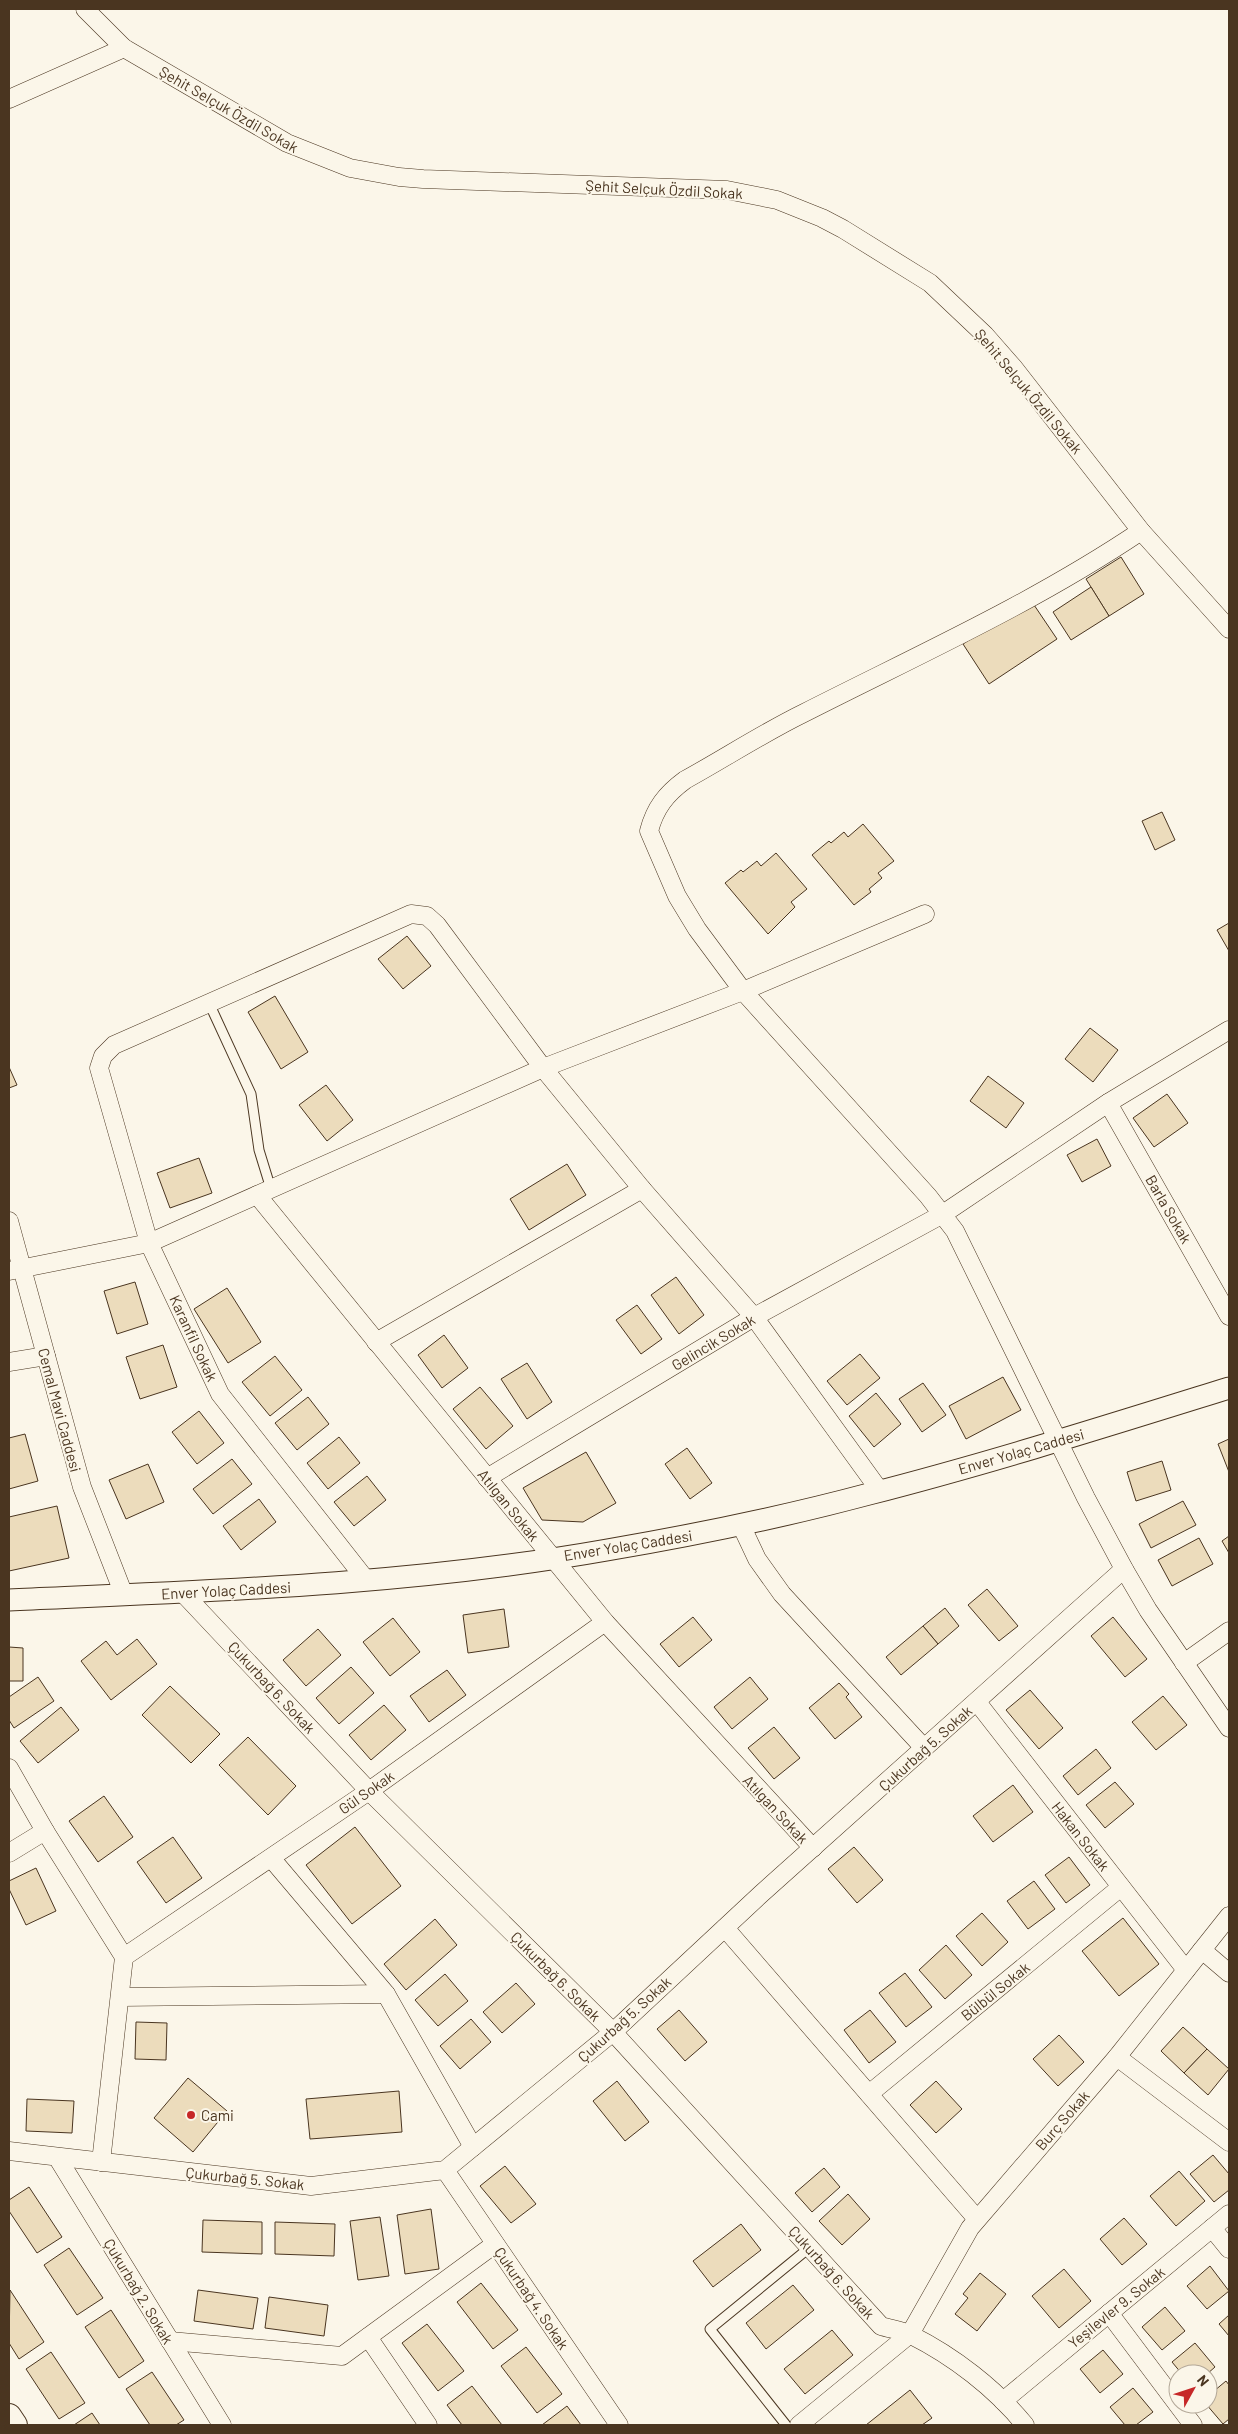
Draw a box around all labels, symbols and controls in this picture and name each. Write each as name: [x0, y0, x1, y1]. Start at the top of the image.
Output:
street label: Şehit Selçuk Özdil Sokak: [156, 62, 302, 156]
street label: Şehit Selçuk Özdil Sokak: [585, 176, 744, 202]
street label: Şehit Selçuk Özdil Sokak: [971, 325, 1087, 458]
street label: Barla Sokak: [1142, 1172, 1196, 1247]
street label: Karanfil Sokak: [166, 1292, 222, 1384]
street label: Gelincik Sokak: [668, 1310, 758, 1374]
street label: Cemal Mavi Caddesi: [35, 1346, 85, 1474]
street label: Enver Yolaç Caddesi: [956, 1424, 1086, 1478]
street label: Atılgan Sokak: [475, 1465, 544, 1545]
street label: Enver Yolaç Caddesi: [562, 1526, 694, 1564]
street label: Enver Yolaç Caddesi: [161, 1578, 291, 1602]
street label: Çukurbağ 6. Sokak: [225, 1637, 320, 1737]
street label: Çukurbağ 5. Sokak: [875, 1701, 976, 1795]
street label: Gül Sokak: [335, 1766, 397, 1818]
street label: Atılgan Sokak: [740, 1771, 813, 1847]
street label: Hakan Sokak: [1048, 1798, 1114, 1875]
street label: Çukurbağ 6. Sokak: [507, 1927, 605, 2025]
street label: Bülbül Sokak: [957, 1958, 1033, 2024]
street label: Çukurbağ 5. Sokak: [574, 1972, 675, 2066]
street label: Burç Sokak: [1031, 2086, 1093, 2153]
place label: Cami: [201, 2106, 234, 2124]
marker: Cami: [185, 2109, 197, 2121]
street label: Çukurbağ 5. Sokak: [185, 2163, 306, 2193]
street label: Çukurbağ 6. Sokak: [785, 2222, 879, 2323]
street label: Çukurbağ 2. Sokak: [100, 2235, 178, 2347]
street label: Çukurbağ 4. Sokak: [491, 2243, 573, 2353]
street label: Yeşilevler 9. Sokak: [1064, 2262, 1168, 2352]
north arrow: [1168, 2364, 1218, 2414]
text: N: [1194, 2371, 1213, 2389]

